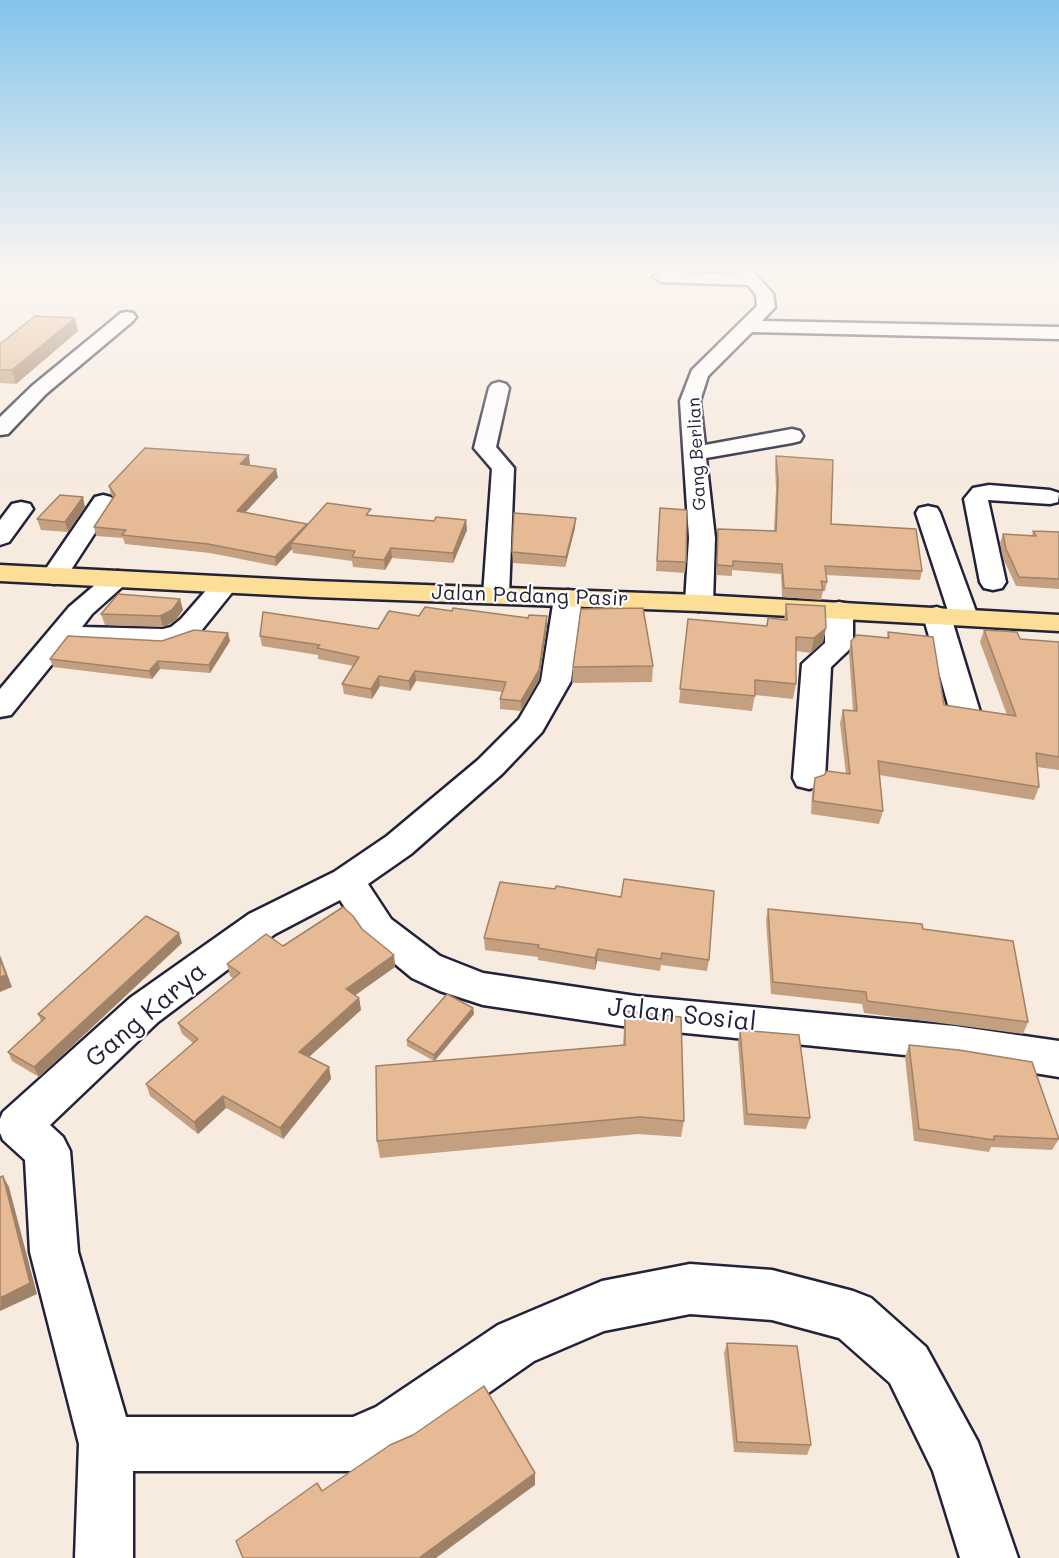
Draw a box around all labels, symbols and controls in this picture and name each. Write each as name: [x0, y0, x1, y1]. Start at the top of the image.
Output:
street label: Gang Berlian: [683, 397, 711, 511]
street label: Jalan Padang Pasir: [431, 580, 629, 612]
street label: Gang Karya: [79, 955, 213, 1075]
street label: Jalan Sosial: [606, 992, 758, 1038]

